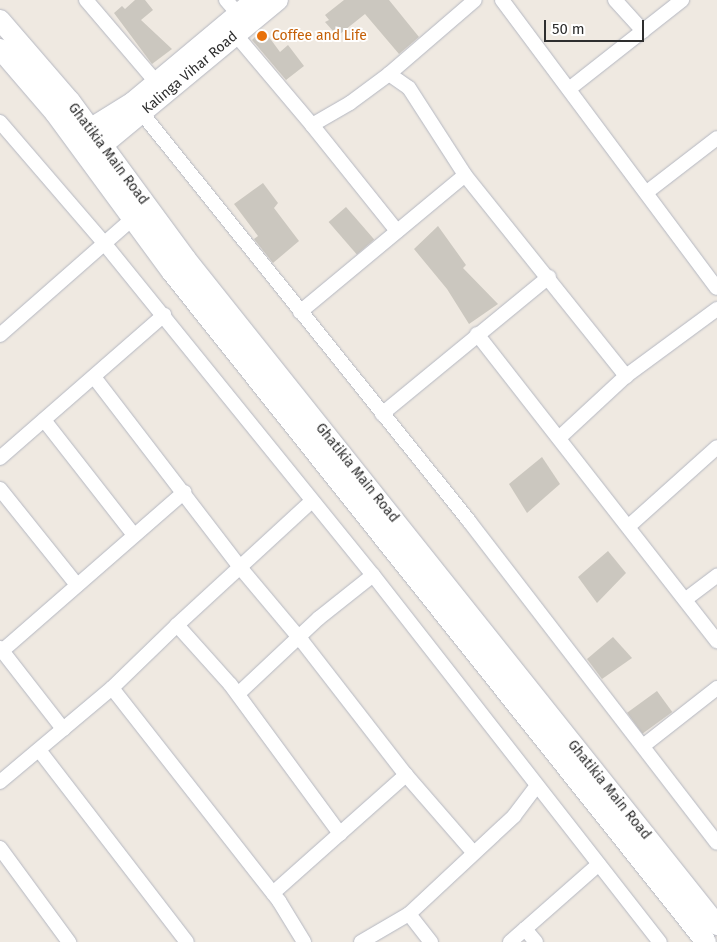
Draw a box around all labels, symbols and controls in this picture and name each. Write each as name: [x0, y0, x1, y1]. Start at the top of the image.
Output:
scale bar: [547, 10, 647, 42]
text: 50 m: [552, 20, 585, 38]
street label: Kalinga Vihar Road: [139, 28, 241, 118]
place label: Coffee and Life: [272, 28, 367, 44]
marker: Coffee and Life: [256, 30, 268, 42]
street label: Ghatikia Main Road: [64, 100, 152, 208]
street label: Ghatikia Main Road: [312, 420, 402, 526]
street label: Ghatikia Main Road: [564, 737, 654, 843]

